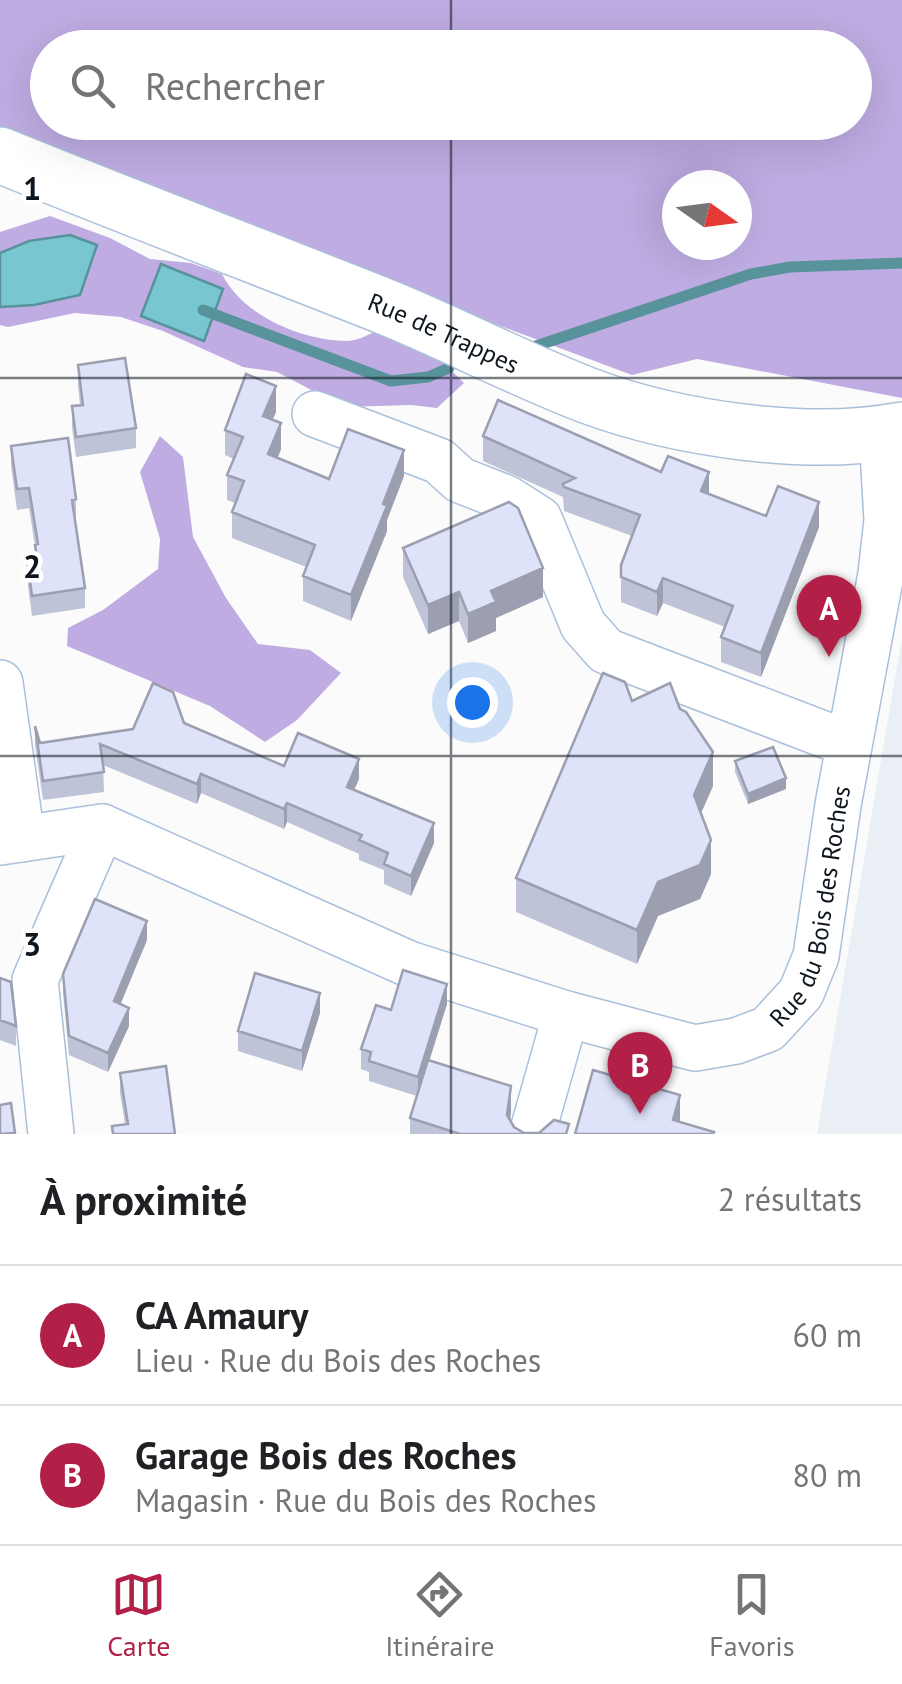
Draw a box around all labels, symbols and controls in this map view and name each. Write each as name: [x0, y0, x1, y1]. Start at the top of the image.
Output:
search box: [30, 30, 872, 140]
icon: search: [65, 58, 120, 113]
text: Rechercher: [145, 61, 325, 110]
text: 1: [23, 167, 41, 209]
north arrow: [662, 170, 752, 260]
street label: Rue de Trappes: [364, 286, 524, 381]
text: 2: [23, 545, 41, 587]
pin: A: [796, 574, 862, 657]
your location: [447, 677, 498, 728]
street label: Rue du Bois des Roches: [762, 783, 857, 1033]
text: 3: [23, 923, 41, 965]
pin: B: [608, 1032, 672, 1114]
text: À proximité: [40, 1172, 247, 1227]
text: 2 résultats: [718, 1178, 862, 1220]
text: CA Amaury: [135, 1290, 308, 1339]
text: A: [63, 1314, 82, 1356]
text: 60 m: [793, 1314, 862, 1356]
text: Lieu · Rue du Bois des Roches: [135, 1339, 541, 1381]
text: Garage Bois des Roches: [135, 1430, 517, 1479]
text: B: [63, 1454, 82, 1496]
text: 80 m: [793, 1454, 862, 1496]
text: Magasin · Rue du Bois des Roches: [135, 1479, 596, 1521]
tab: Carte: [107, 1567, 171, 1664]
tab: Itinéraire: [385, 1567, 495, 1664]
tab: Favoris: [709, 1567, 795, 1664]

